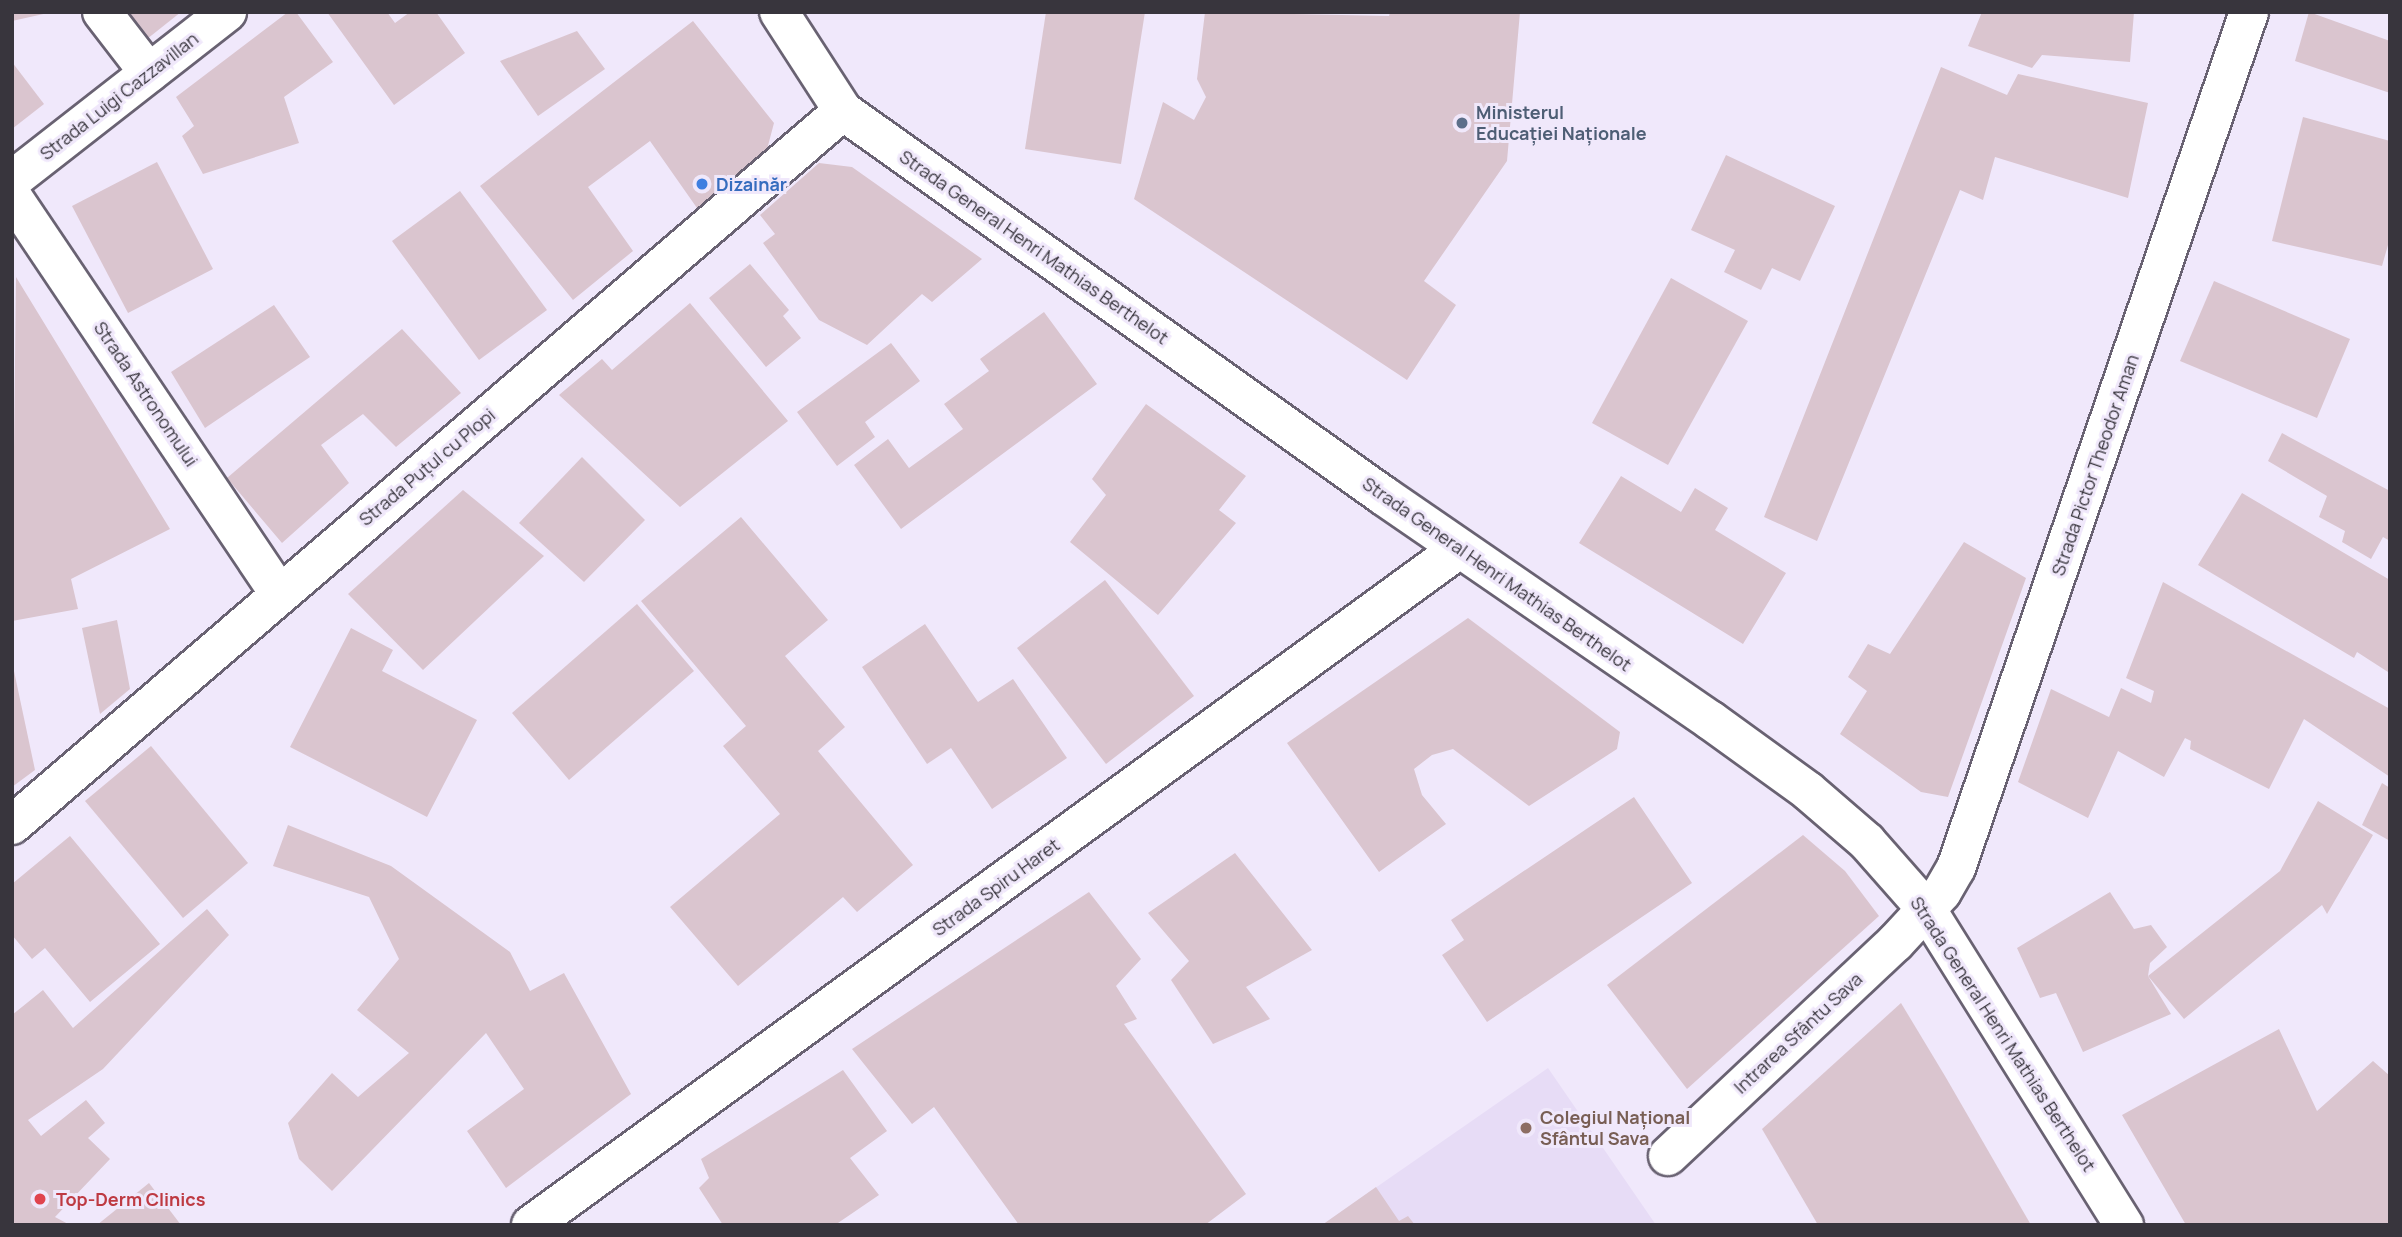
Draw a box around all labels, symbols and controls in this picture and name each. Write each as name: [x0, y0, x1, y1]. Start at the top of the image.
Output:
street label: Strada Luigi Cazzavillan: [36, 28, 202, 164]
place label: Ministerul Educației Naționale: [1476, 102, 1647, 144]
marker: Ministerul Educației Naționale: [1454, 115, 1470, 131]
street label: Strada General Henri Mathias Berthelot: [895, 145, 1173, 349]
place label: Dizainăr: [716, 173, 787, 195]
marker: Dizainăr: [694, 176, 710, 192]
street label: Strada Astronomului: [90, 317, 202, 471]
street label: Strada Pictor Theodor Aman: [2047, 351, 2143, 579]
street label: Strada Puțul cu Plopi: [355, 404, 499, 530]
street label: Strada General Henri Mathias Berthelot: [1358, 472, 1636, 676]
street label: Strada Spiru Haret: [928, 834, 1064, 940]
street label: Strada General Henri Mathias Berthelot: [1906, 893, 2100, 1175]
street label: Intrarea Sfântu Sava: [1729, 968, 1867, 1098]
place label: Colegiul Național Sfântul Sava: [1540, 1107, 1690, 1150]
marker: Colegiul Național Sfântul Sava: [1518, 1120, 1534, 1136]
place label: Top-Derm Clinics: [56, 1188, 205, 1210]
marker: Top-Derm Clinics: [30, 1189, 50, 1209]

